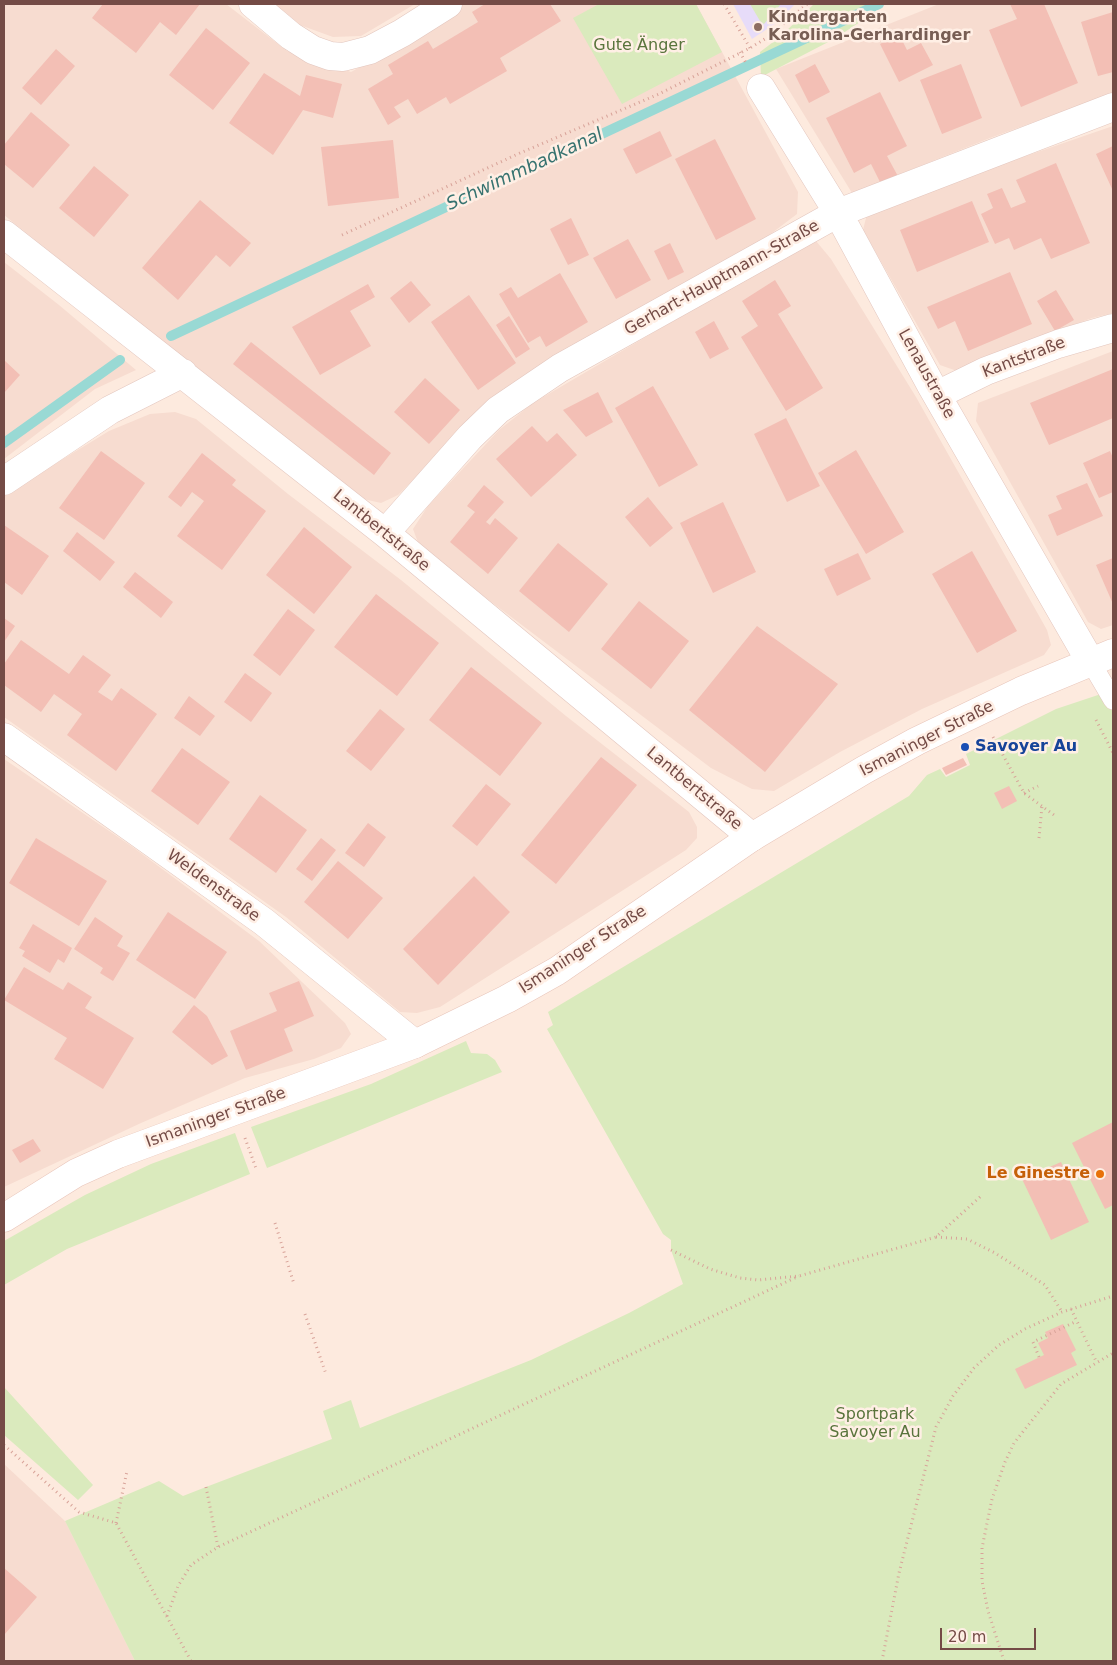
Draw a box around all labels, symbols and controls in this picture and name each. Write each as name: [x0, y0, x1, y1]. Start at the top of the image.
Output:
place label: Kindergarten Karolina-Gerhardinger: [768, 8, 970, 46]
marker: Kindergarten Karolina-Gerhardinger: [752, 21, 764, 33]
park label: Gute Änger: [593, 36, 685, 56]
water label: Schwimmbadkanal: [443, 124, 607, 216]
street label: Gerhart-Hauptmann-Straße: [621, 216, 823, 340]
street label: Lenaustraße: [893, 326, 959, 422]
street label: Kantstraße: [980, 333, 1068, 383]
street label: Lantbertstraße: [329, 486, 433, 576]
street label: Ismaninger Straße: [857, 697, 997, 781]
place label: Savoyer Au: [975, 737, 1077, 757]
marker: Savoyer Au: [959, 741, 971, 753]
street label: Lantbertstraße: [642, 743, 746, 835]
street label: Weldenstraße: [163, 846, 263, 926]
street label: Ismaninger Straße: [516, 902, 650, 998]
street label: Ismaninger Straße: [143, 1084, 289, 1152]
place label: Le Ginestre: [987, 1164, 1090, 1184]
marker: Le Ginestre: [1094, 1168, 1106, 1180]
park label: Sportpark Savoyer Au: [829, 1405, 921, 1443]
scale bar: [942, 1618, 1038, 1650]
text: 20 m: [948, 1628, 986, 1646]

